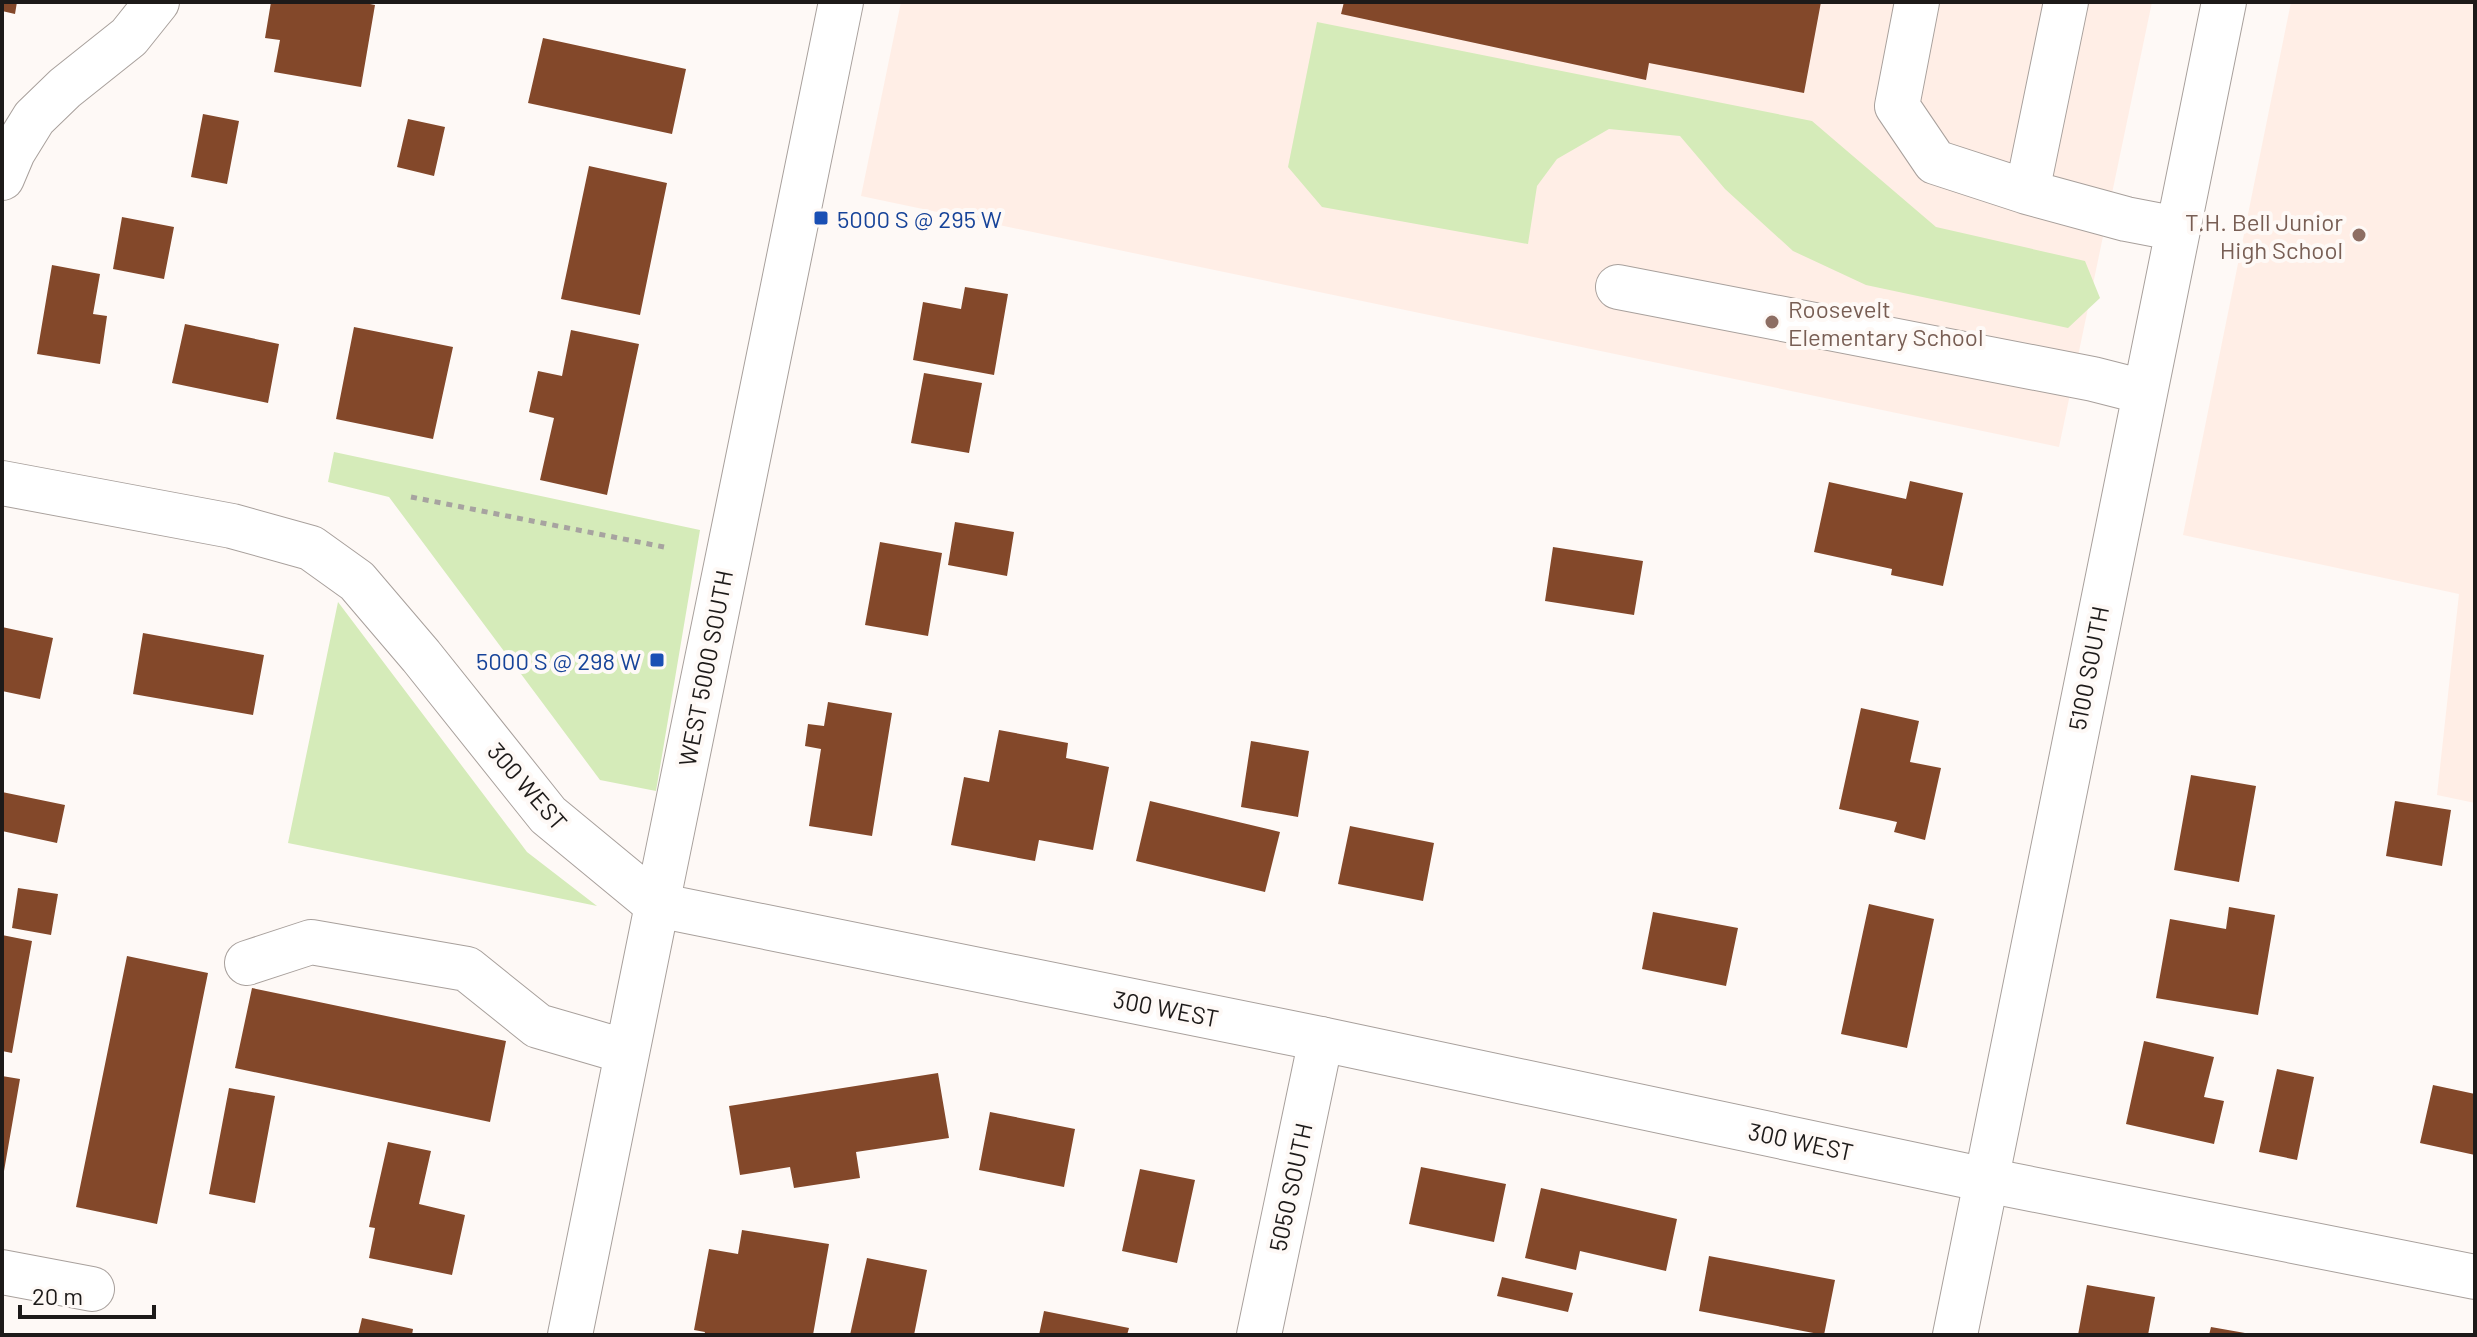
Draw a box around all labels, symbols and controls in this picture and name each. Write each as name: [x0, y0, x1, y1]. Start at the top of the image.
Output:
place label: 5000 S @ 295 W: [837, 204, 1002, 233]
place label: T.H. Bell Junior High School: [2185, 207, 2343, 264]
marker: 5000 S @ 295 W: [812, 209, 830, 227]
marker: T.H. Bell Junior High School: [2350, 226, 2368, 244]
place label: Roosevelt Elementary School: [1788, 294, 1983, 351]
marker: Roosevelt Elementary School: [1763, 313, 1781, 331]
street label: WEST 5000 SOUTH: [672, 568, 738, 768]
street label: 5100 SOUTH: [2062, 603, 2114, 733]
place label: 5000 S @ 298 W: [476, 646, 641, 675]
marker: 5000 S @ 298 W: [648, 651, 666, 669]
street label: 300 WEST: [482, 736, 574, 836]
street label: 300 WEST: [1111, 984, 1221, 1032]
street label: 300 WEST: [1746, 1116, 1856, 1166]
street label: 5050 SOUTH: [1262, 1120, 1318, 1254]
scale bar: [20, 1269, 154, 1319]
text: 20 m: [32, 1281, 83, 1310]

